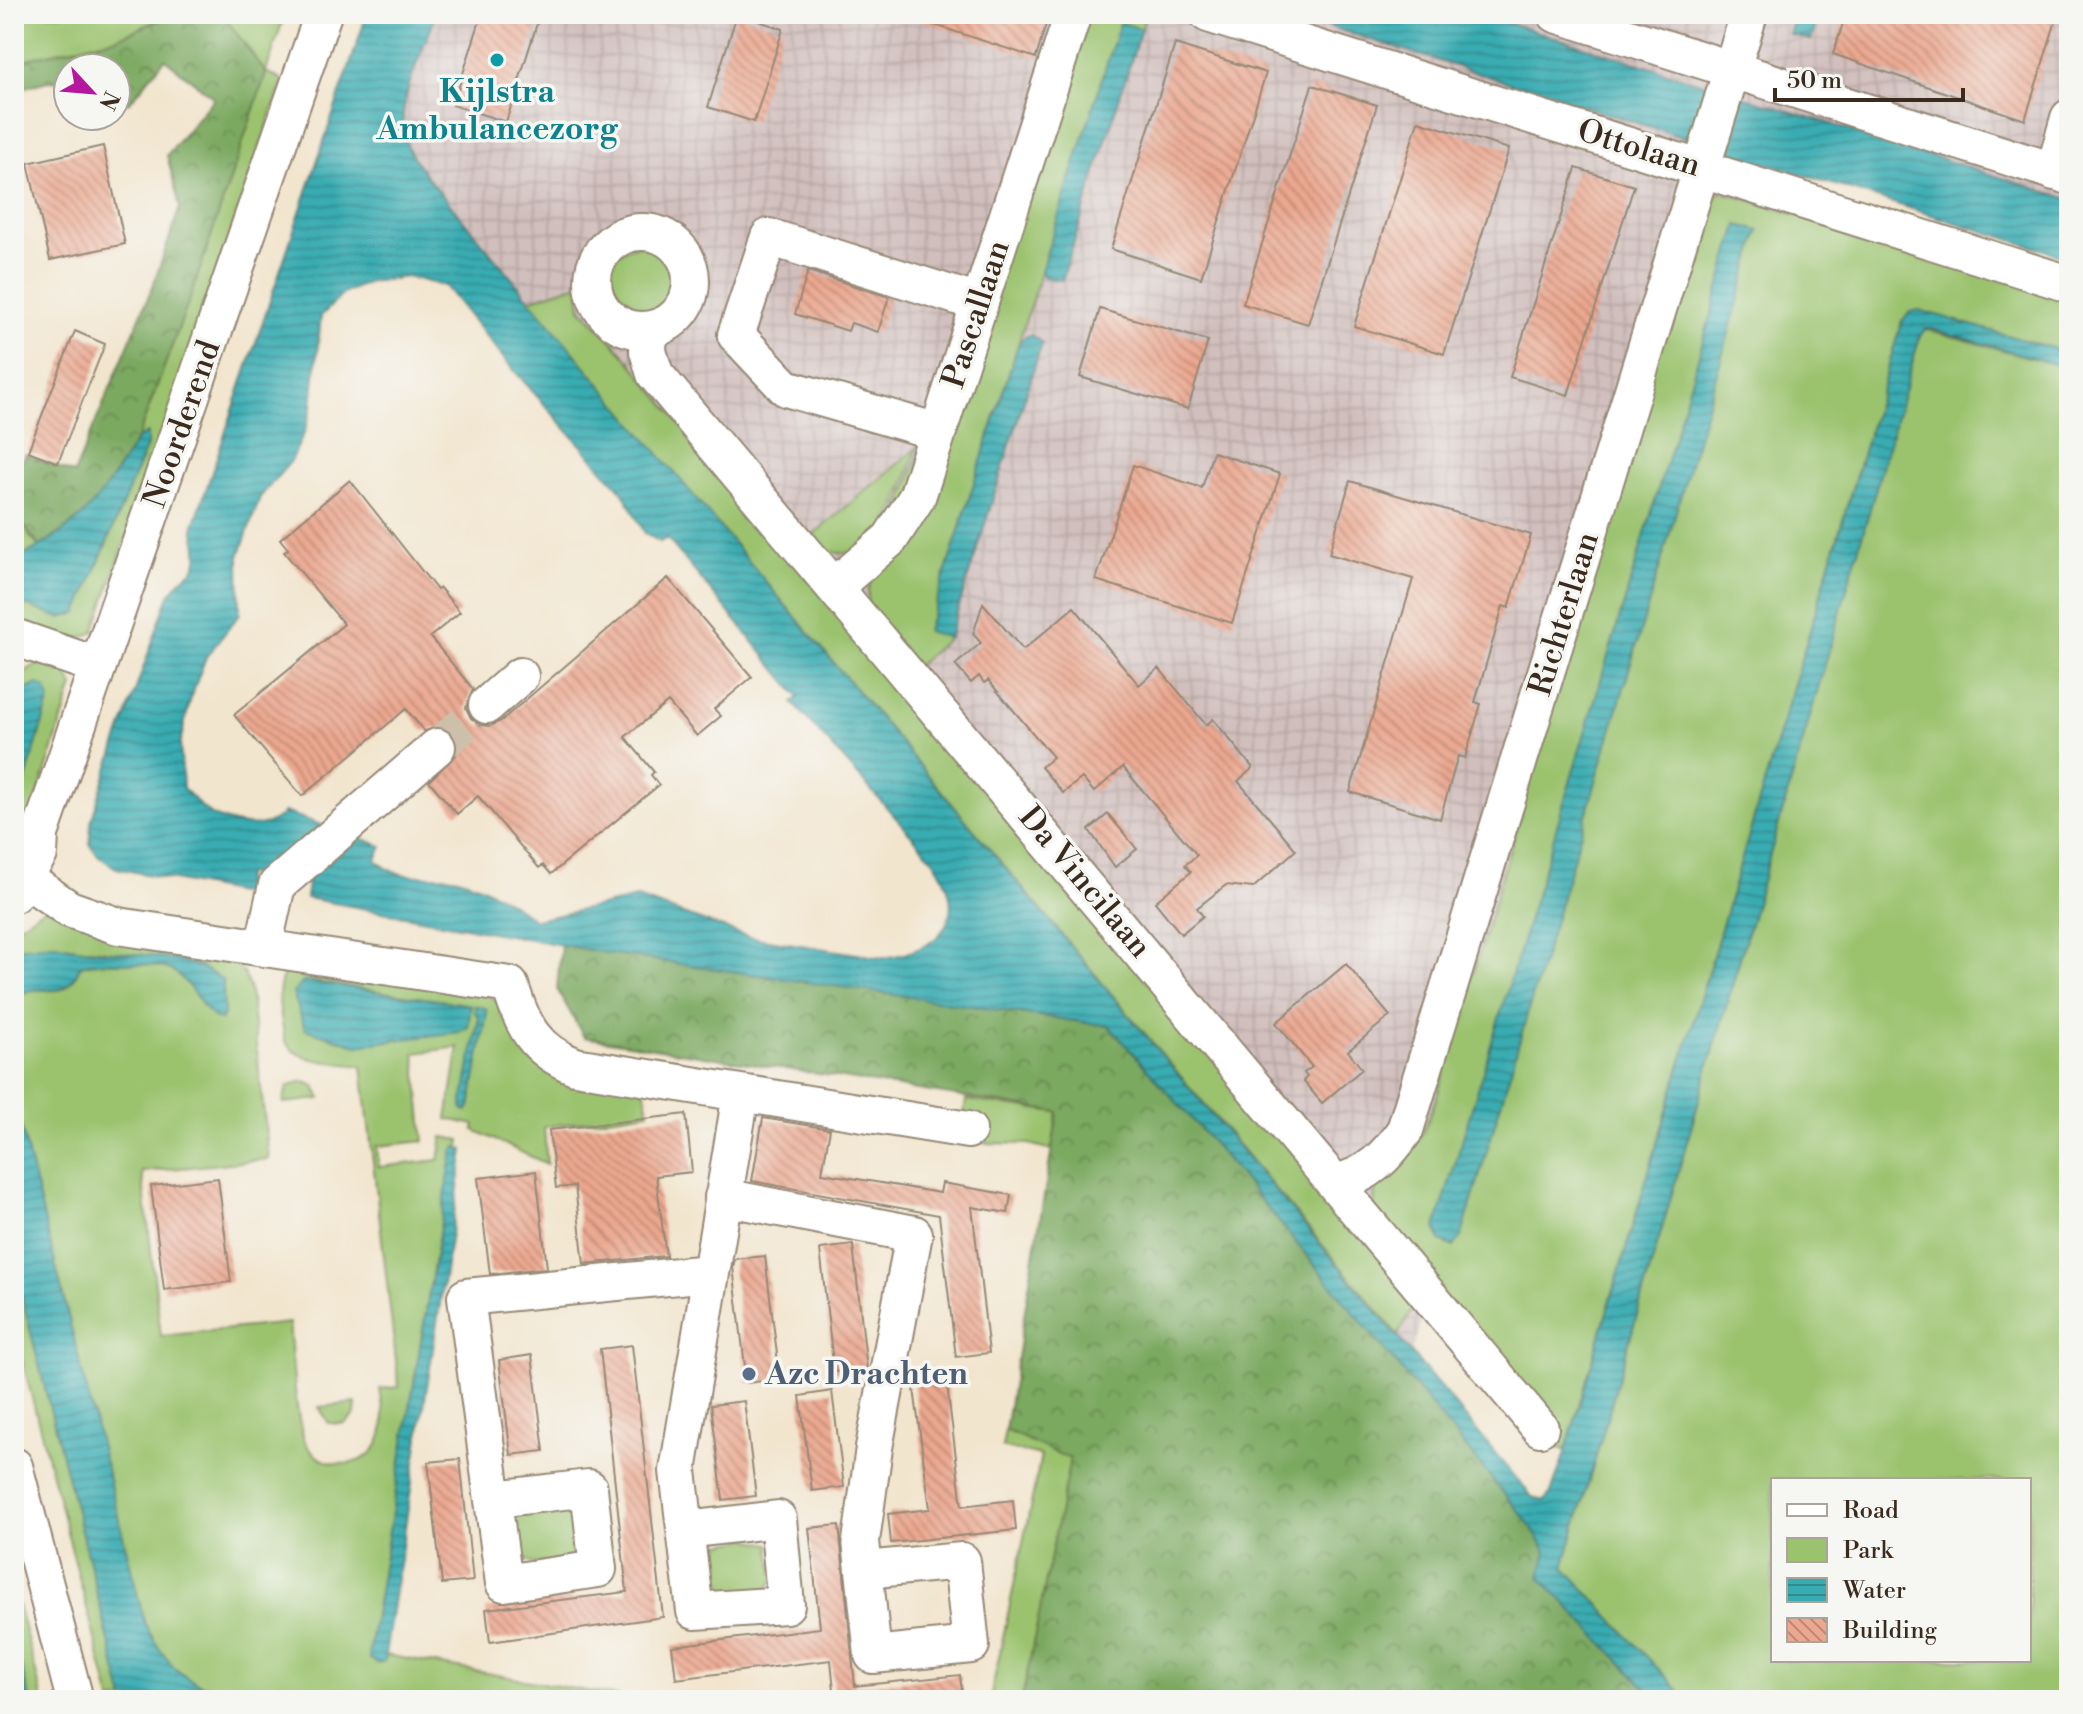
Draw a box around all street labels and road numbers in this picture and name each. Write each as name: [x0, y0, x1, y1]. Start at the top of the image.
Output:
street label: Ottolaan: [1573, 110, 1705, 186]
street label: Pascallaan: [933, 235, 1019, 393]
street label: Noorderend: [135, 335, 229, 513]
street label: Richterlaan: [1520, 527, 1608, 701]
street label: Da Vincilaan: [1010, 798, 1160, 966]

